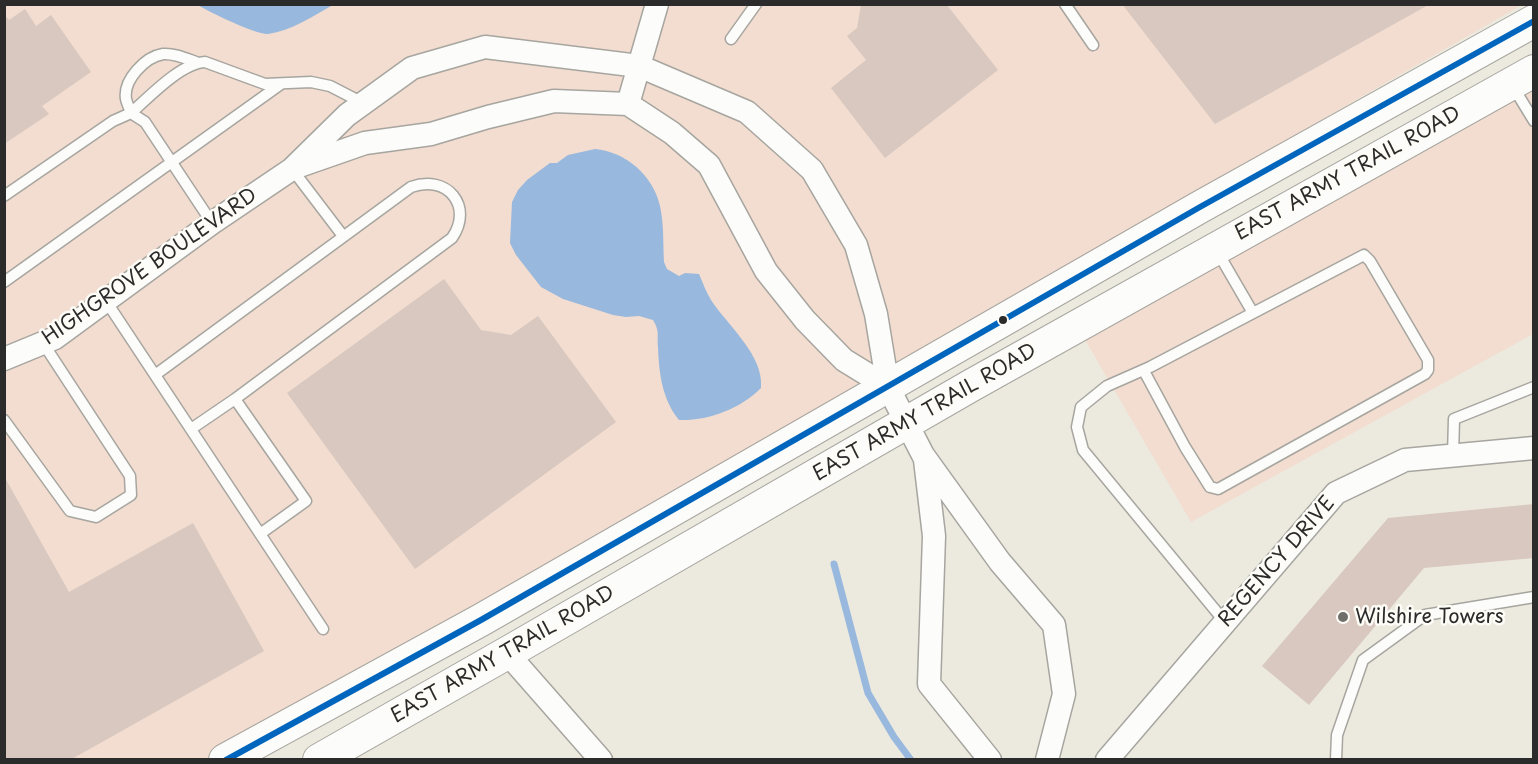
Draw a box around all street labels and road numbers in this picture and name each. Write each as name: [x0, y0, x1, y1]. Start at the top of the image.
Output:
street label: EAST ARMY TRAIL ROAD: [1231, 102, 1465, 246]
street label: HIGHGROVE BOULEVARD: [38, 184, 262, 350]
street label: EAST ARMY TRAIL ROAD: [809, 339, 1041, 487]
street label: REGENCY DRIVE: [1214, 492, 1340, 632]
street label: EAST ARMY TRAIL ROAD: [387, 581, 619, 729]

